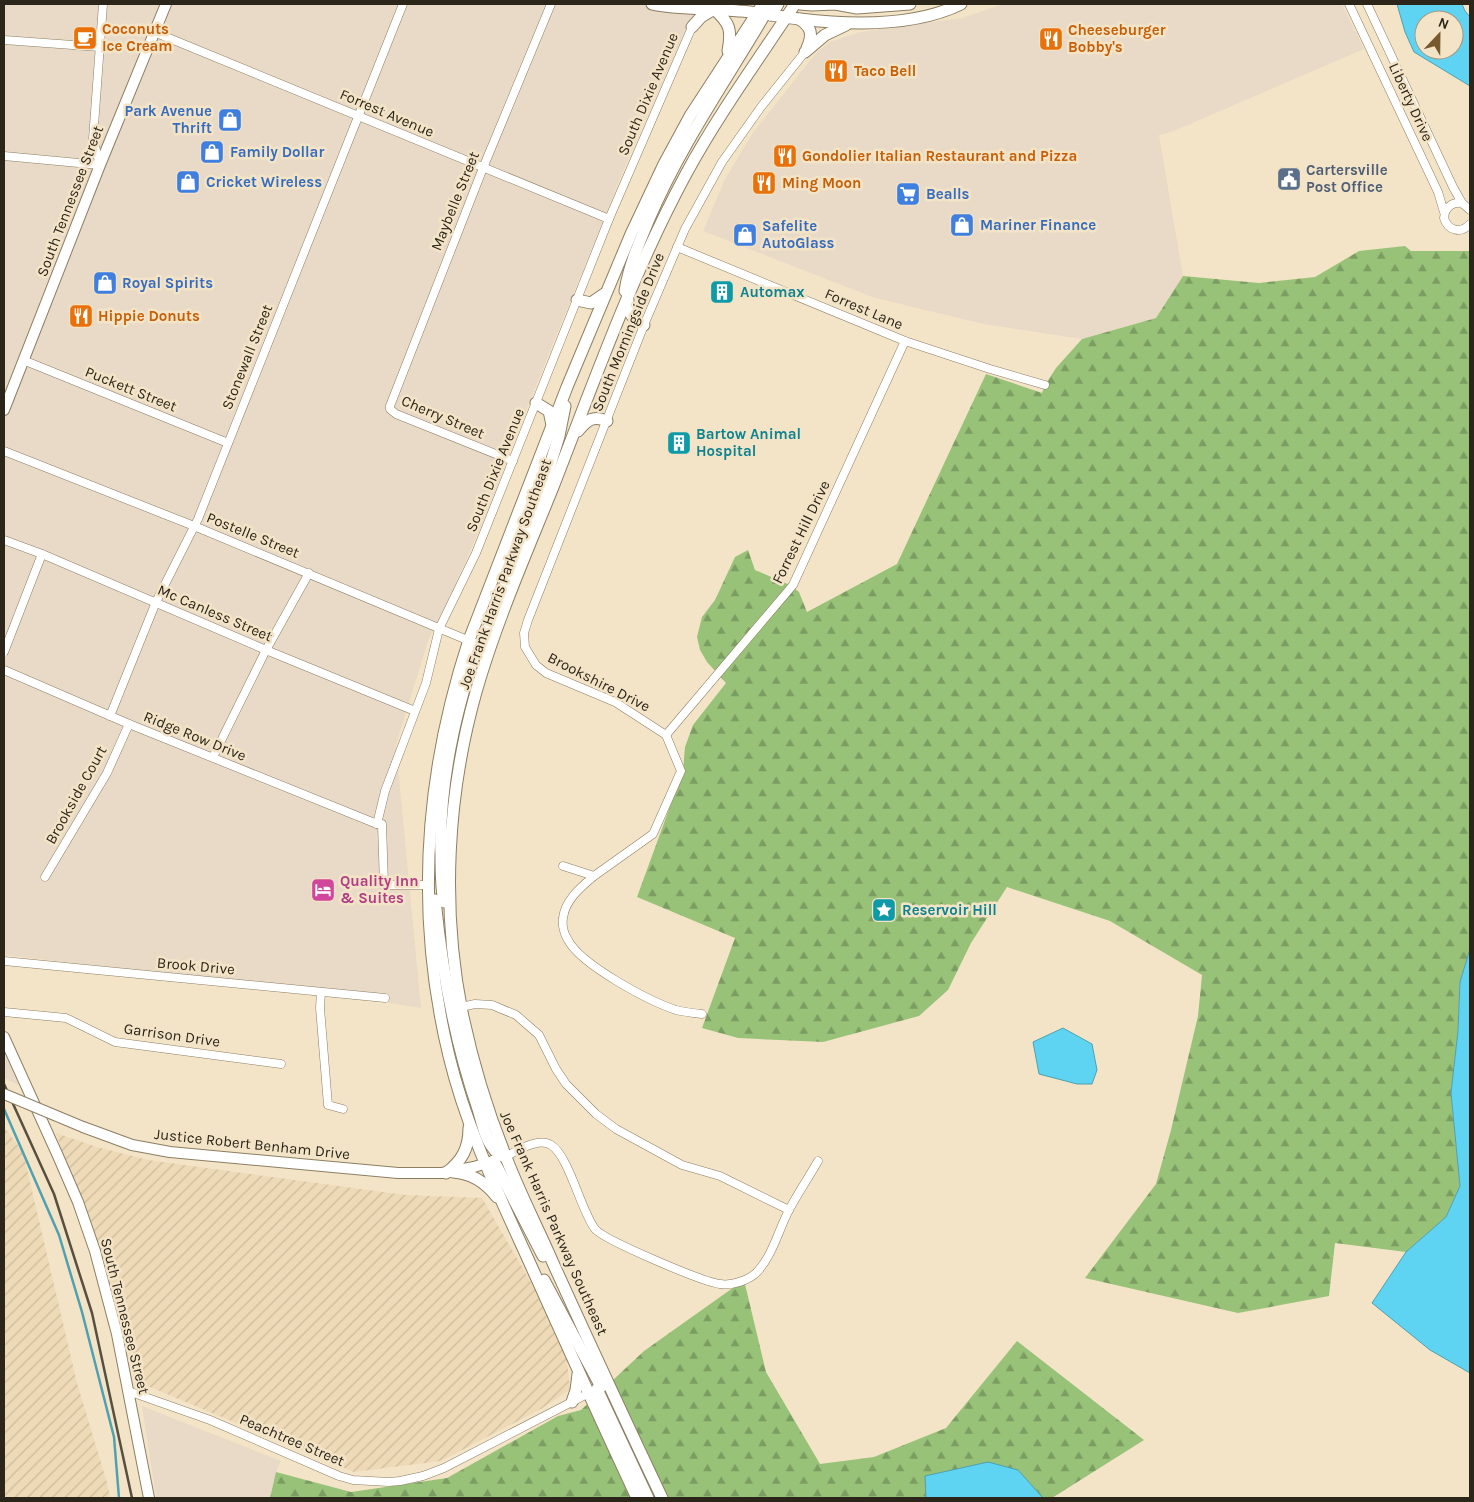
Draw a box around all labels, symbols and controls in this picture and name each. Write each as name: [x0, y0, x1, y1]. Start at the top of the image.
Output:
north arrow: [1414, 10, 1464, 60]
text: N: [1436, 14, 1452, 33]
place label: Coconuts Ice Cream: [102, 20, 173, 55]
place label: Cheeseburger Bobby's: [1068, 21, 1166, 56]
cafe icon: Coconuts Ice Cream: [72, 25, 98, 51]
restaurant icon: Cheeseburger Bobby's: [1038, 26, 1064, 52]
street label: South Dixie Avenue: [614, 30, 682, 158]
restaurant icon: Taco Bell: [823, 58, 849, 84]
street label: Liberty Drive: [1385, 60, 1437, 144]
place label: Taco Bell: [854, 62, 916, 80]
street label: Forrest Avenue: [337, 85, 437, 141]
place label: Park Avenue Thrift: [124, 102, 212, 137]
shop icon: Park Avenue Thrift: [217, 107, 243, 133]
street label: South Tennessee Street: [33, 123, 107, 279]
shop icon: Family Dollar: [199, 139, 225, 165]
place label: Family Dollar: [230, 143, 324, 161]
restaurant icon: Gondolier Italian Restaurant and Pizza: [772, 143, 798, 169]
place label: Gondolier Italian Restaurant and Pizza: [802, 147, 1077, 165]
street label: Maybelle Street: [427, 148, 483, 253]
place label: Cartersville Post Office: [1306, 161, 1388, 196]
public building icon: Cartersville Post Office: [1276, 166, 1302, 192]
shop icon: Cricket Wireless: [175, 169, 201, 195]
restaurant icon: Ming Moon: [751, 170, 777, 196]
place label: Cricket Wireless: [206, 173, 322, 191]
place label: Ming Moon: [782, 174, 861, 192]
supermarket icon: Bealls: [895, 181, 921, 207]
place label: Bealls: [926, 185, 970, 203]
shop icon: Mariner Finance: [949, 212, 975, 238]
place label: Mariner Finance: [980, 216, 1096, 234]
place label: Safelite AutoGlass: [762, 217, 835, 252]
shop icon: Safelite AutoGlass: [732, 222, 758, 248]
street label: South Morningside Drive: [588, 250, 668, 414]
shop icon: Royal Spirits: [92, 270, 118, 296]
place label: Royal Spirits: [122, 274, 213, 292]
building icon: Automax: [709, 279, 735, 305]
place label: Automax: [740, 283, 805, 301]
street label: Forrest Lane: [822, 284, 906, 334]
street label: Stonewall Street: [218, 301, 276, 412]
restaurant icon: Hippie Donuts: [68, 303, 94, 329]
place label: Hippie Donuts: [98, 307, 200, 325]
street label: Puckett Street: [83, 362, 180, 416]
street label: Cherry Street: [399, 391, 488, 443]
street label: South Dixie Avenue: [462, 406, 528, 534]
place label: Bartow Animal Hospital: [696, 425, 801, 460]
building icon: Bartow Animal Hospital: [666, 430, 692, 456]
street label: Joe Frank Harris Parkway Southeast: [455, 456, 555, 692]
street label: Forrest Hill Drive: [768, 477, 834, 587]
street label: Postelle Street: [204, 508, 302, 562]
street label: Mc Canless Street: [155, 581, 275, 645]
street label: Brookshire Drive: [545, 648, 653, 716]
street label: Ridge Row Drive: [141, 707, 249, 765]
street label: Brookside Court: [42, 742, 111, 847]
place label: Quality Inn & Suites: [340, 872, 418, 907]
hotel icon: Quality Inn & Suites: [310, 877, 336, 903]
place icon: Reservoir Hill: [871, 897, 897, 923]
place label: Reservoir Hill: [902, 901, 997, 919]
street label: Brook Drive: [156, 954, 236, 978]
street label: Garrison Drive: [123, 1019, 221, 1051]
street label: Joe Frank Harris Parkway Southeast: [496, 1108, 612, 1338]
street label: Justice Robert Benham Drive: [153, 1125, 351, 1163]
street label: South Tennessee Street: [97, 1236, 153, 1396]
street label: Peachtree Street: [237, 1410, 348, 1470]

